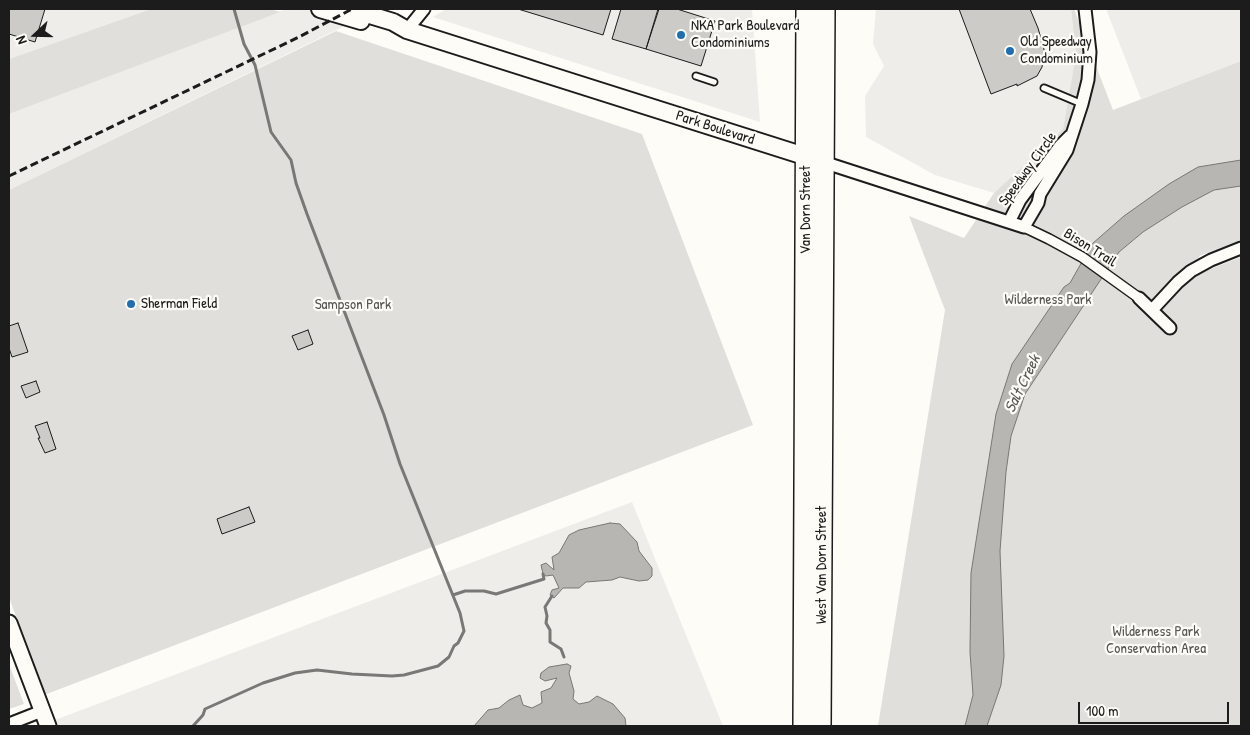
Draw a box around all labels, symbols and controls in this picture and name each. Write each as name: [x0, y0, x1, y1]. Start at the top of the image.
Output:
north arrow: [10, 10, 60, 60]
place label: NKA Park Boulevard Condominiums: [691, 17, 799, 52]
marker: NKA Park Boulevard Condominiums: [675, 29, 687, 41]
place label: Old Speedway Condominium: [1020, 33, 1093, 68]
text: N: [10, 34, 31, 47]
marker: Old Speedway Condominium: [1004, 45, 1016, 57]
street label: Park Boulevard: [673, 107, 757, 149]
street label: Speedway Circle: [995, 129, 1061, 209]
street label: Van Dorn Street: [797, 166, 815, 254]
street label: Bison Trail: [1060, 225, 1120, 271]
park label: Wilderness Park: [1004, 291, 1092, 309]
place label: Sherman Field: [141, 295, 217, 313]
park label: Sampson Park: [315, 296, 391, 314]
marker: Sherman Field: [125, 298, 137, 310]
water label: Salt Creek: [1001, 352, 1045, 416]
street label: West Van Dorn Street: [813, 506, 831, 624]
park label: Wilderness Park Conservation Area: [1106, 623, 1206, 658]
scale bar: [1080, 692, 1231, 724]
text: 100 m: [1086, 700, 1119, 721]

